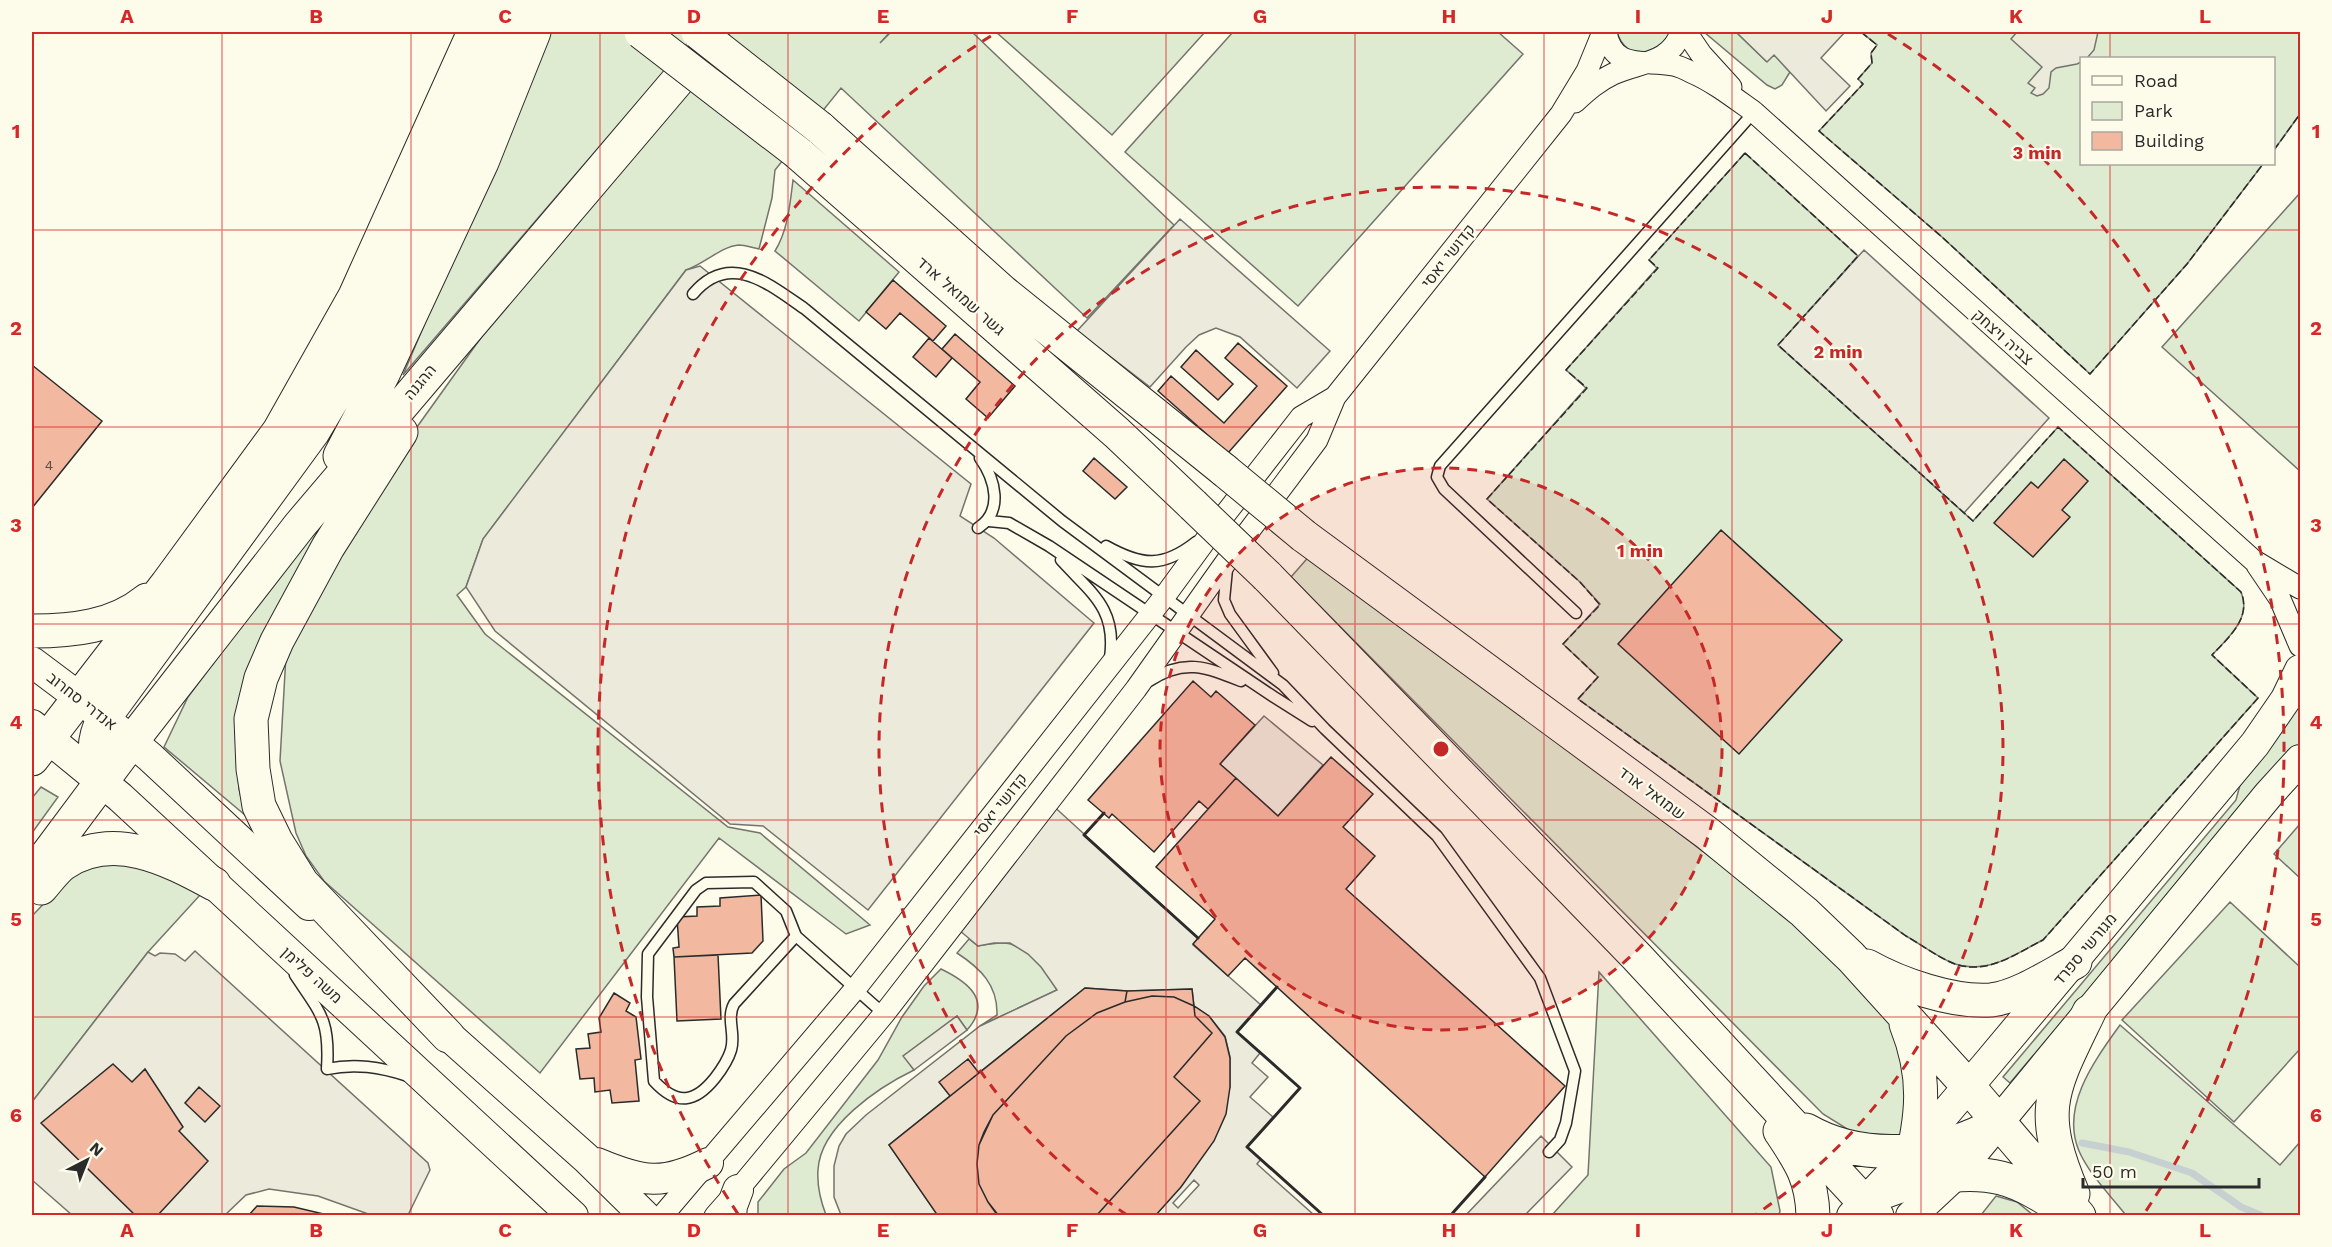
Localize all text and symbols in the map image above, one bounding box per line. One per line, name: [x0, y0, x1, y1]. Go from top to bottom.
text: A: [120, 4, 134, 28]
text: B: [309, 4, 323, 28]
text: C: [498, 4, 512, 28]
text: D: [687, 4, 701, 28]
text: E: [877, 4, 889, 28]
text: F: [1066, 4, 1078, 28]
text: G: [1253, 4, 1267, 28]
text: H: [1442, 4, 1456, 28]
text: I: [1635, 4, 1641, 28]
text: J: [1821, 4, 1833, 28]
text: K: [2009, 4, 2023, 28]
text: L: [2199, 4, 2211, 28]
legend: [2080, 57, 2275, 165]
text: Road: [2134, 70, 2178, 91]
text: Park: [2134, 100, 2173, 121]
text: 1: [12, 119, 20, 143]
text: 1: [2312, 119, 2320, 143]
text: Building: [2134, 130, 2204, 151]
text: 3 min: [2012, 142, 2062, 163]
street label: קדושי יאסי: [1417, 220, 1479, 292]
street label: גשר שמואל ארד: [913, 253, 1009, 339]
street label: צביה ויצחק: [1969, 305, 2037, 369]
text: 2: [10, 316, 22, 340]
text: 2: [2310, 316, 2322, 340]
text: 2 min: [1813, 341, 1863, 362]
street label: ההגנה: [400, 360, 440, 404]
house number: 4: [45, 457, 53, 473]
text: 3: [10, 513, 22, 537]
text: 3: [2310, 513, 2322, 537]
text: 1 min: [1617, 540, 1663, 561]
street label: אנדרי סחרוב: [43, 668, 121, 734]
text: 4: [10, 710, 23, 734]
text: 4: [2310, 710, 2323, 734]
centre of rings: [1431, 739, 1451, 759]
street label: שמואל ארד: [1615, 762, 1689, 824]
street label: קדושי יאסי: [969, 769, 1031, 841]
text: 5: [10, 907, 22, 931]
text: 5: [2310, 907, 2322, 931]
street label: מגורשי ספרד: [2049, 909, 2121, 989]
street label: משה פלימן: [278, 943, 346, 1007]
text: 6: [10, 1103, 22, 1127]
text: 6: [2310, 1103, 2322, 1127]
north arrow: [57, 1130, 117, 1190]
text: N: [86, 1138, 107, 1160]
scale bar: [2083, 1151, 2258, 1189]
text: 50 m: [2092, 1161, 2137, 1182]
text: A: [120, 1218, 134, 1242]
text: B: [309, 1218, 323, 1242]
text: C: [498, 1218, 512, 1242]
text: D: [687, 1218, 701, 1242]
text: E: [877, 1218, 889, 1242]
text: F: [1066, 1218, 1078, 1242]
text: G: [1253, 1218, 1267, 1242]
text: H: [1442, 1218, 1456, 1242]
text: I: [1635, 1218, 1641, 1242]
text: J: [1821, 1218, 1833, 1242]
text: K: [2009, 1218, 2023, 1242]
text: L: [2199, 1218, 2211, 1242]

